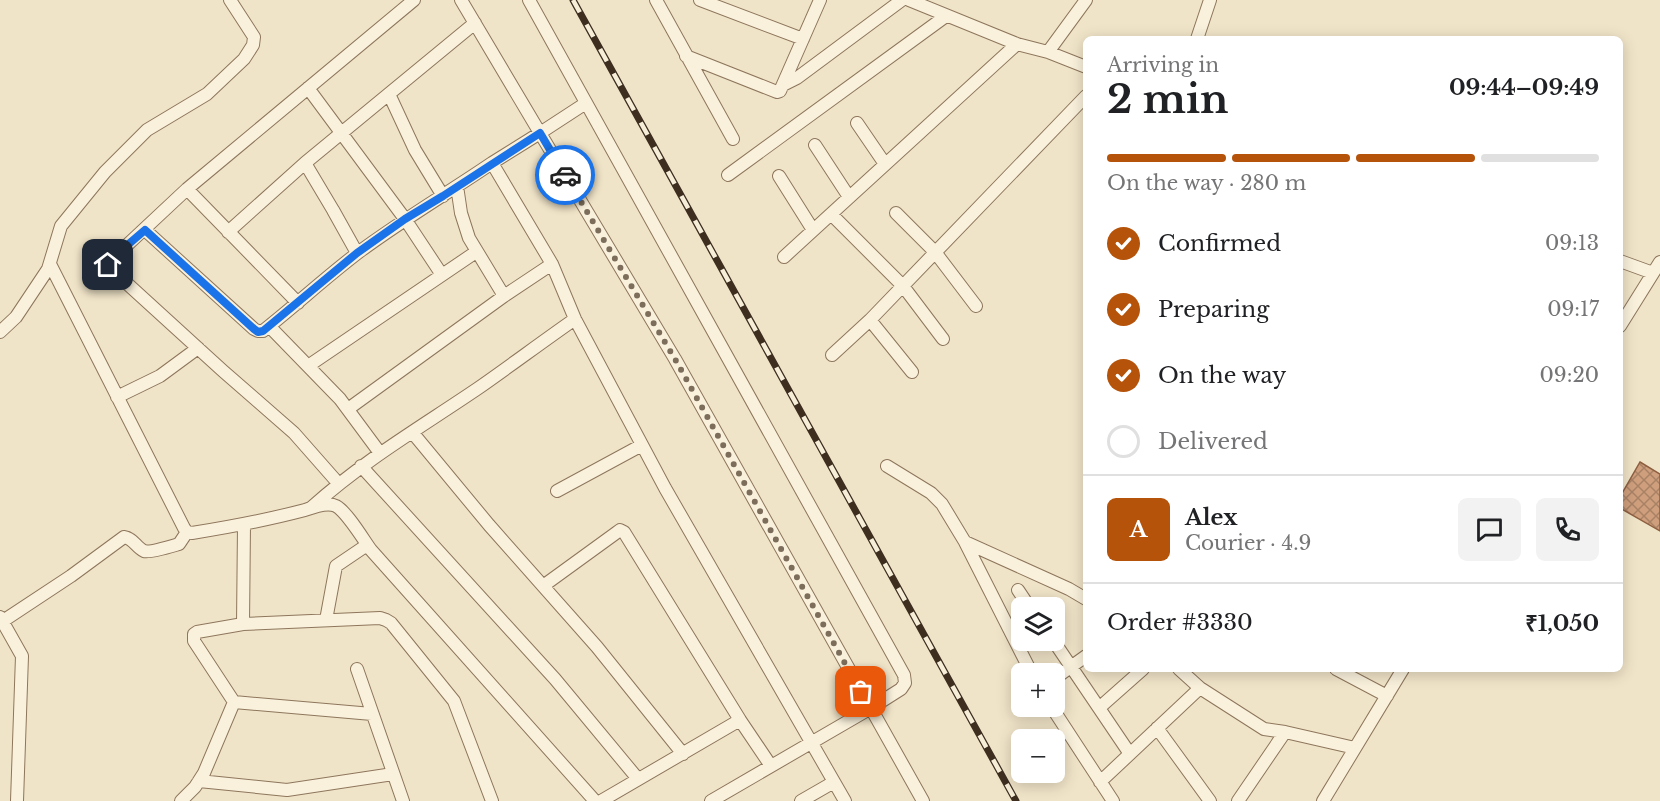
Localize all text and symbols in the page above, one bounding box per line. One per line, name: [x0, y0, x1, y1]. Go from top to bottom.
text: Arriving in: [1107, 53, 1219, 77]
text: 09:44–09:49: [1449, 74, 1599, 101]
text: 2 min: [1107, 75, 1228, 124]
courier: [535, 145, 595, 205]
icon: car: [549, 159, 582, 192]
text: On the way · 280 m: [1107, 171, 1306, 195]
icon: check: [1107, 227, 1140, 260]
text: Confirmed: [1158, 230, 1281, 257]
text: 09:13: [1545, 231, 1599, 255]
pin: [82, 239, 133, 290]
icon: home: [91, 248, 124, 281]
icon: check: [1107, 293, 1140, 326]
text: Preparing: [1158, 296, 1269, 323]
text: 09:17: [1547, 297, 1599, 321]
icon: check: [1107, 359, 1140, 392]
text: On the way: [1158, 362, 1286, 389]
text: 09:20: [1540, 363, 1599, 387]
text: Delivered: [1158, 428, 1268, 455]
button: chat: [1458, 498, 1521, 561]
button: phone: [1536, 498, 1599, 561]
text: Alex: [1185, 504, 1238, 531]
text: A: [1130, 516, 1147, 543]
text: Courier · 4.9: [1185, 531, 1311, 555]
map controls: [1011, 597, 1065, 783]
button: layers: [1011, 597, 1065, 651]
text: Order #3330: [1107, 609, 1253, 636]
text: ₹1,050: [1525, 610, 1599, 637]
button: +: [1011, 663, 1065, 717]
pin: [835, 666, 886, 717]
icon: bag: [844, 675, 877, 708]
button: −: [1011, 729, 1065, 783]

